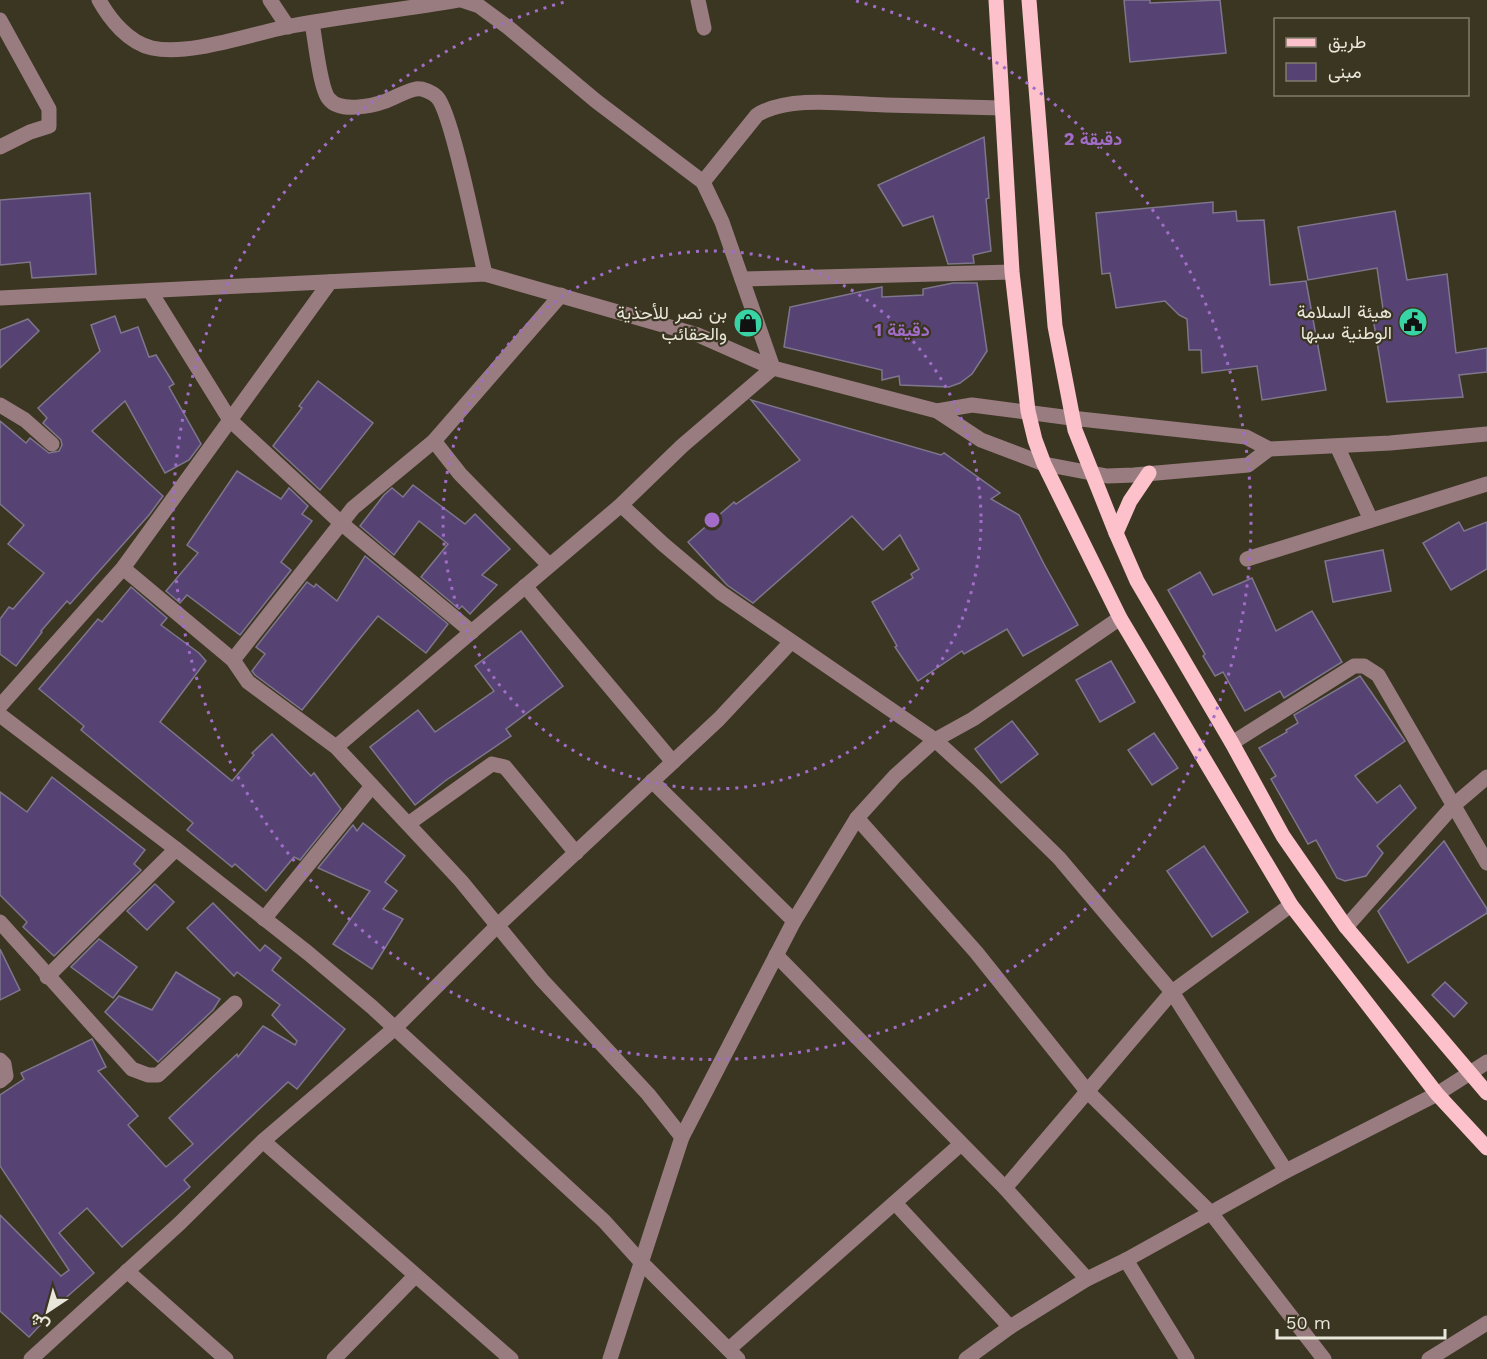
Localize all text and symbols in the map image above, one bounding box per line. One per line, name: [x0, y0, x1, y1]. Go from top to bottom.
legend: [1274, 18, 1469, 96]
text: طريق: [1328, 31, 1366, 53]
text: مبنى: [1328, 61, 1362, 83]
text: 2 دقيقة: [1064, 128, 1122, 150]
place label: هيئة السلامة الوطنية سبها: [1297, 301, 1392, 344]
place label: بن نصر للأحذية والحقائب: [616, 302, 727, 345]
public building icon: هيئة السلامة الوطنية سبها: [1397, 306, 1429, 338]
shop icon: بن نصر للأحذية والحقائب: [732, 307, 764, 339]
text: 1 دقيقة: [874, 319, 930, 341]
centre of rings: [702, 510, 722, 530]
north arrow: [18, 1281, 78, 1341]
scale bar: [1277, 1302, 1445, 1340]
text: ش: [26, 1309, 53, 1336]
text: 50 m: [1286, 1312, 1331, 1333]

